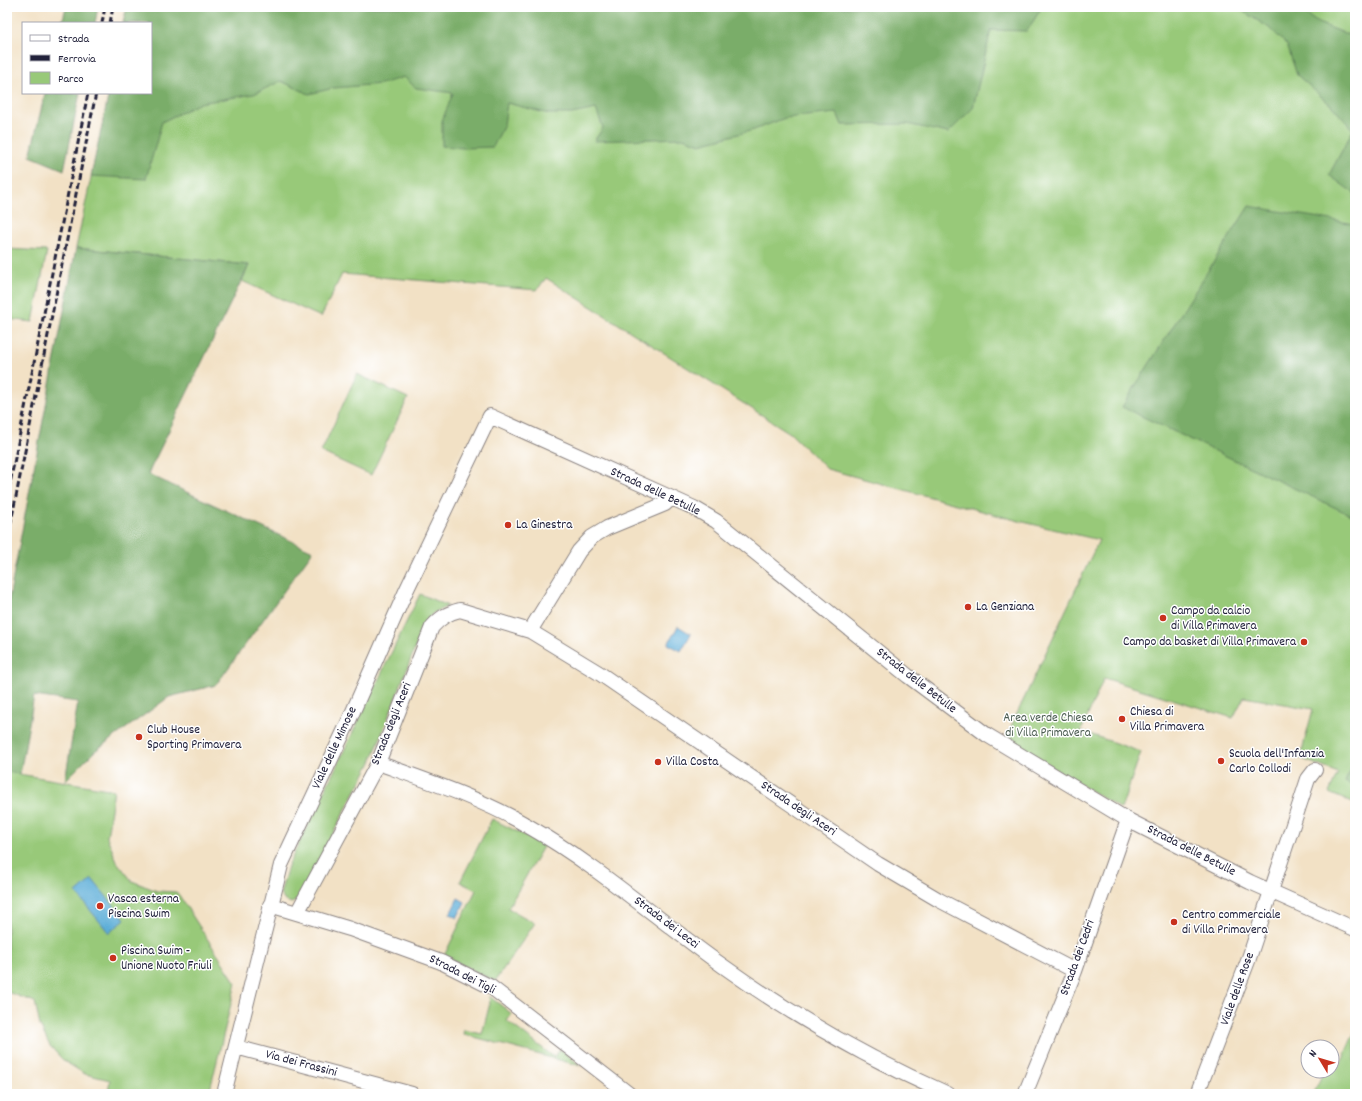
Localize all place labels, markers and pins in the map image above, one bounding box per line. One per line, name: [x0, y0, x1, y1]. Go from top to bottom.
place label: La Ginestra: [516, 516, 573, 535]
marker: La Ginestra: [503, 520, 513, 530]
place label: La Genziana: [976, 598, 1035, 617]
marker: La Genziana: [963, 602, 973, 612]
place label: Campo da calcio di Villa Primavera: [1171, 602, 1257, 636]
marker: Campo da calcio di Villa Primavera: [1158, 613, 1168, 623]
place label: Campo da basket di Villa Primavera: [1123, 633, 1297, 652]
marker: Campo da basket di Villa Primavera: [1299, 637, 1309, 647]
place label: Chiesa di Villa Primavera: [1130, 703, 1205, 737]
marker: Chiesa di Villa Primavera: [1117, 714, 1127, 724]
place label: Club House Sporting Primavera: [147, 721, 242, 755]
marker: Club House Sporting Primavera: [134, 732, 144, 742]
place label: Scuola dell'Infanzia Carlo Collodi: [1229, 745, 1325, 779]
place label: Villa Costa: [666, 753, 719, 772]
marker: Scuola dell'Infanzia Carlo Collodi: [1216, 756, 1226, 766]
marker: Villa Costa: [653, 757, 663, 767]
place label: Vasca esterna Piscina Swim: [108, 890, 180, 924]
marker: Vasca esterna Piscina Swim: [95, 901, 105, 911]
place label: Centro commerciale di Villa Primavera: [1182, 906, 1281, 940]
marker: Centro commerciale di Villa Primavera: [1169, 917, 1179, 927]
place label: Piscina Swim - Unione Nuoto Friuli: [121, 942, 212, 976]
marker: Piscina Swim - Unione Nuoto Friuli: [108, 953, 118, 963]

